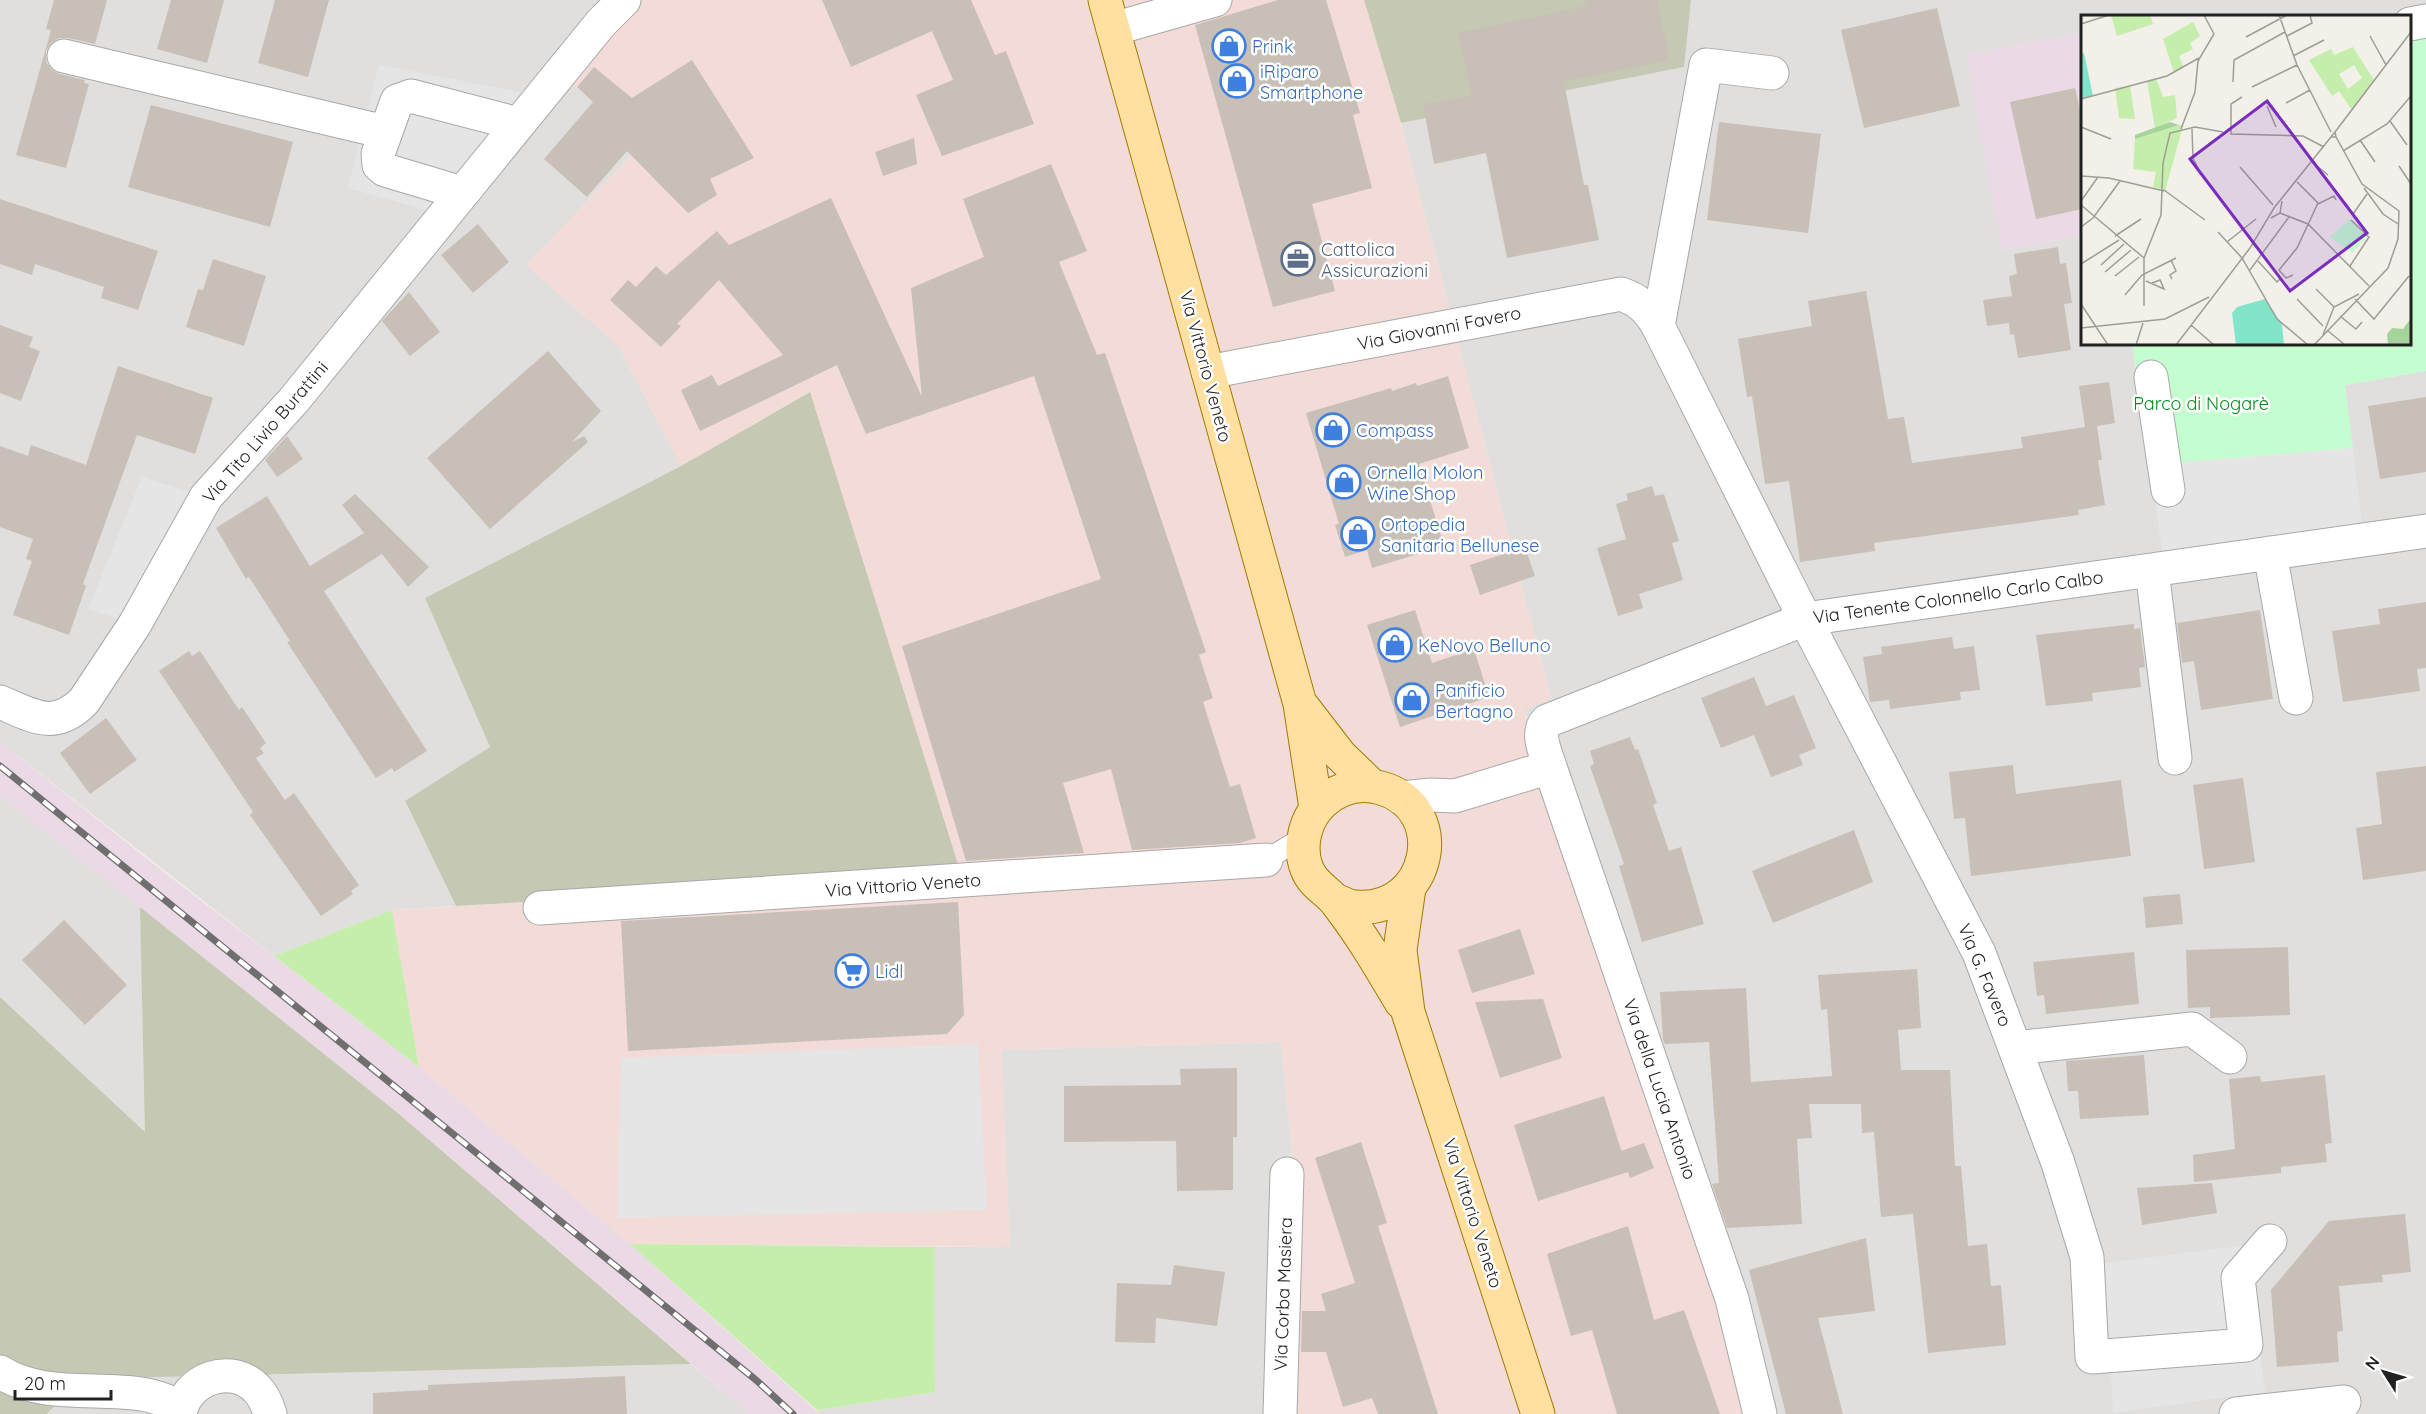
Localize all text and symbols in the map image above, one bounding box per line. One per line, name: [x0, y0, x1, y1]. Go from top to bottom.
inset map: [2081, 15, 2411, 345]
shop icon: Prink: [1211, 28, 1247, 64]
place label: Prink: [1252, 35, 1294, 58]
place label: iRiparo Smartphone: [1260, 60, 1363, 104]
shop icon: iRiparo Smartphone: [1219, 63, 1255, 99]
place label: Cattolica Assicurazioni: [1321, 238, 1428, 282]
office icon: Cattolica Assicurazioni: [1280, 241, 1316, 277]
street label: Via Vittorio Veneto: [1175, 288, 1237, 444]
street label: Via Giovanni Favero: [1355, 301, 1523, 355]
street label: Via Tito Livio Burattini: [197, 356, 333, 508]
park label: Parco di Nogarè: [2133, 392, 2269, 415]
shop icon: Compass: [1315, 412, 1351, 448]
place label: Compass: [1356, 419, 1434, 442]
place label: Ornella Molon Wine Shop: [1367, 461, 1483, 505]
shop icon: Ornella Molon Wine Shop: [1326, 464, 1362, 500]
place label: Ortopedia Sanitaria Bellunese: [1381, 513, 1539, 557]
shop icon: Ortopedia Sanitaria Bellunese: [1340, 516, 1376, 552]
street label: Via Tenente Colonnello Carlo Calbo: [1811, 565, 2105, 629]
shop icon: KeNovo Belluno: [1377, 627, 1413, 663]
place label: KeNovo Belluno: [1418, 634, 1551, 657]
place label: Panificio Bertagno: [1435, 679, 1513, 723]
shop icon: Panificio Bertagno: [1394, 682, 1430, 718]
street label: Via Vittorio Veneto: [824, 868, 982, 902]
street label: Via G. Favero: [1953, 920, 2017, 1030]
supermarket icon: Lidl: [834, 953, 870, 989]
place label: Lidl: [875, 960, 903, 983]
street label: Via della Lucia Antonio: [1618, 996, 1702, 1182]
street label: Via Vittorio Veneto: [1438, 1135, 1508, 1291]
street label: Via Corba Masiera: [1269, 1217, 1297, 1371]
north arrow: [2354, 1342, 2414, 1402]
text: N: [2360, 1352, 2384, 1374]
scale bar: [15, 1363, 111, 1401]
text: 20 m: [24, 1372, 66, 1395]

